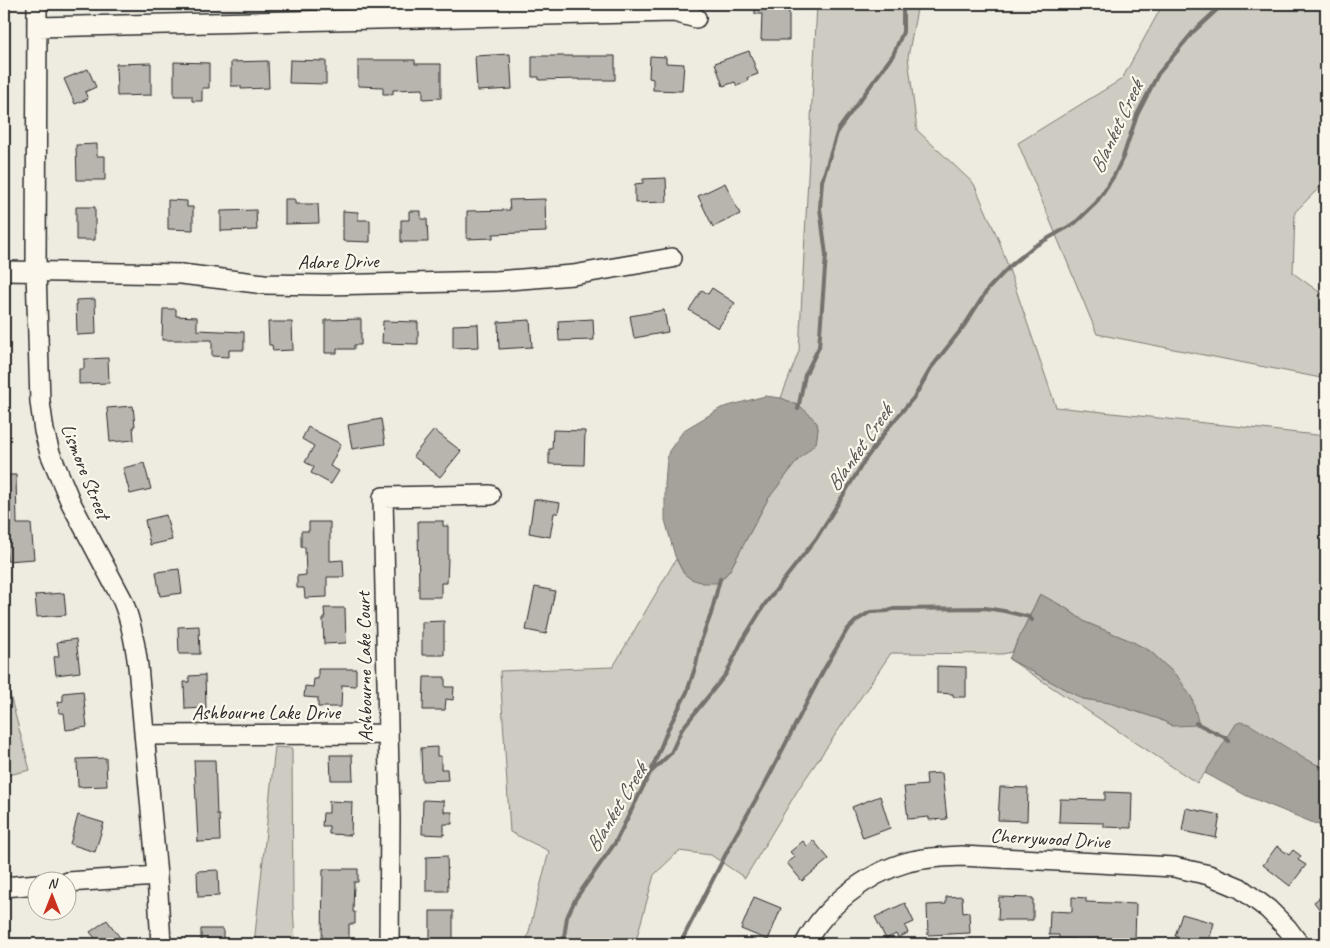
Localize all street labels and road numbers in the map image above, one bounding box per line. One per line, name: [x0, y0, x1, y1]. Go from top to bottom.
street label: Adare Drive: [297, 248, 380, 275]
street label: Lismore Street: [55, 420, 117, 526]
street label: Ashbourne Lake Court: [351, 589, 378, 742]
street label: Ashbourne Lake Drive: [192, 700, 341, 725]
street label: Cherrywood Drive: [990, 823, 1112, 854]

